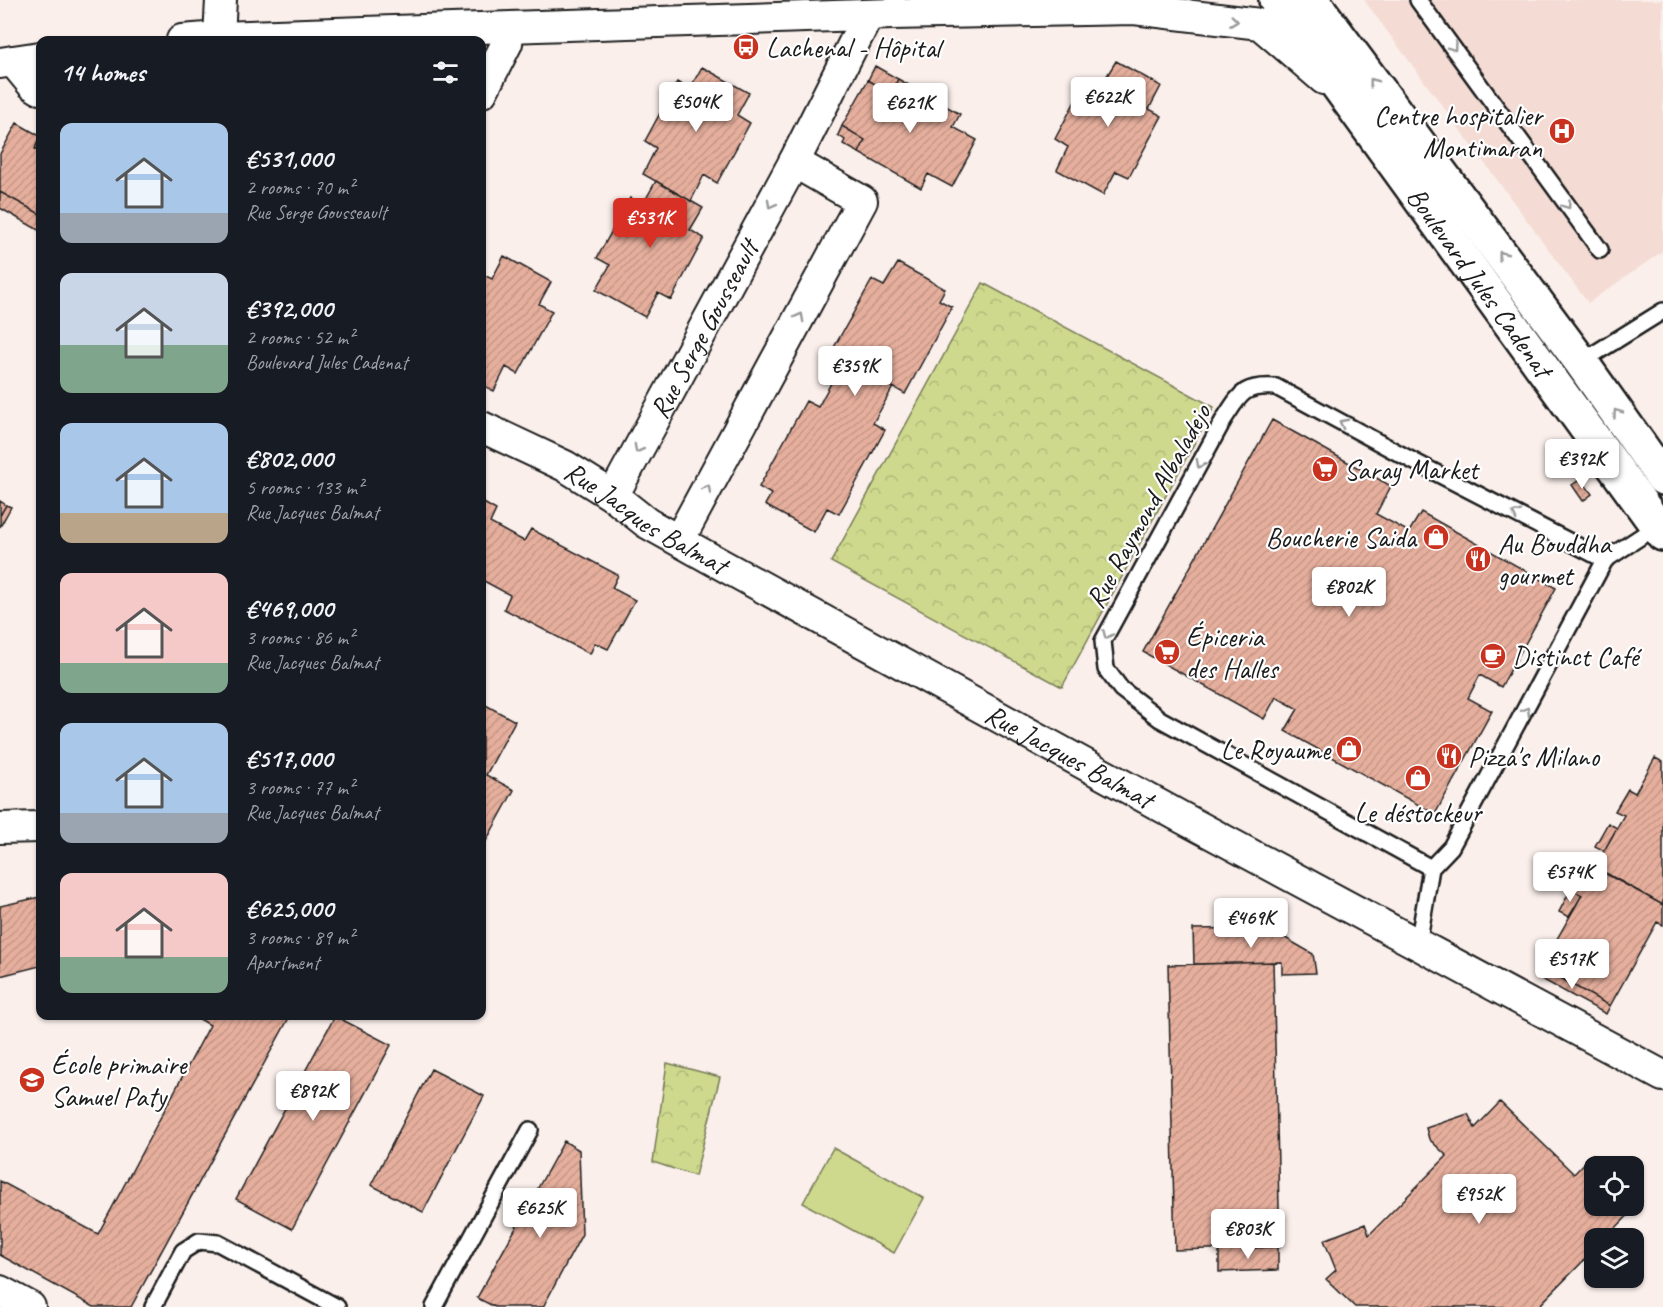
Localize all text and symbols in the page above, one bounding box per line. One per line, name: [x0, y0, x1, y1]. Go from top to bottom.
one-way arrow: [1229, 14, 1238, 27]
place label: Lachenal - Hôpital: [766, 30, 945, 65]
bus stop icon: Lachenal - Hôpital: [731, 32, 761, 62]
one-way arrow: [1445, 41, 1456, 52]
text: 14 homes: [60, 56, 145, 89]
icon: filters: [429, 56, 462, 89]
pin: €622K: [1066, 77, 1150, 128]
one-way arrow: [1370, 78, 1381, 89]
pin: €504K: [654, 82, 738, 133]
pin: €621K: [868, 83, 952, 134]
text: €622K: [1085, 84, 1131, 109]
text: €504K: [673, 89, 719, 114]
text: €621K: [887, 90, 933, 115]
place label: Centre hospitalier Montimaran: [1374, 98, 1544, 165]
hospital icon: Centre hospitalier Montimaran: [1547, 116, 1577, 146]
text: €531,000: [246, 142, 333, 175]
icon: home: [108, 147, 180, 219]
text: 2 rooms · 70 m²: [246, 175, 354, 200]
street label: Boulevard Jules Cadenat: [1400, 180, 1563, 387]
one-way arrow: [767, 197, 778, 208]
pin: €531K: [608, 198, 692, 249]
one-way arrow: [1560, 199, 1571, 210]
text: Rue Serge Gousseault: [246, 200, 387, 225]
text: €531K: [627, 205, 673, 230]
street label: Rue Serge Gousseault: [641, 231, 768, 424]
one-way arrow: [1498, 251, 1509, 262]
text: €392,000: [246, 292, 333, 325]
icon: home: [108, 297, 180, 369]
one-way arrow: [793, 313, 804, 324]
text: 2 rooms · 52 m²: [246, 325, 354, 350]
pin: €359K: [813, 346, 897, 397]
text: Boulevard Jules Cadenat: [246, 350, 408, 375]
text: €359K: [832, 353, 878, 378]
street label: Rue Raymond Albaladejo: [1078, 396, 1220, 614]
one-way arrow: [1613, 409, 1624, 420]
one-way arrow: [1339, 419, 1349, 430]
pin: €392K: [1540, 439, 1624, 490]
text: €802,000: [246, 442, 333, 475]
one-way arrow: [634, 442, 645, 453]
text: €392K: [1559, 446, 1605, 471]
icon: home: [108, 447, 180, 519]
place label: Saray Market: [1344, 452, 1481, 487]
street label: Rue Jacques Balmat: [558, 453, 737, 584]
supermarket icon: Saray Market: [1310, 454, 1340, 484]
one-way arrow: [1195, 457, 1207, 468]
text: 5 rooms · 133 m²: [246, 475, 363, 500]
one-way arrow: [700, 485, 711, 495]
text: Rue Jacques Balmat: [246, 500, 379, 525]
one-way arrow: [1511, 510, 1522, 521]
place label: Boucherie Saida: [1266, 520, 1418, 555]
shop icon: Boucherie Saida: [1421, 522, 1451, 552]
place label: Au Bouddha gourmet: [1498, 526, 1612, 593]
restaurant icon: Au Bouddha gourmet: [1463, 544, 1493, 574]
pin: €802K: [1307, 567, 1391, 618]
text: €802K: [1326, 574, 1372, 599]
text: €469,000: [246, 592, 333, 625]
icon: home: [108, 597, 180, 669]
place label: Épiceria des Halles: [1186, 619, 1280, 686]
text: 3 rooms · 86 m²: [246, 625, 354, 650]
one-way arrow: [1102, 629, 1114, 640]
supermarket icon: Épiceria des Halles: [1152, 637, 1182, 667]
place label: Distinct Café: [1512, 639, 1642, 674]
cafe icon: Distinct Café: [1478, 641, 1508, 671]
text: Rue Jacques Balmat: [246, 650, 379, 675]
street label: Rue Jacques Balmat: [979, 696, 1163, 818]
one-way arrow: [1519, 707, 1530, 717]
place label: Le Royaume: [1221, 732, 1332, 767]
shop icon: Le Royaume: [1334, 734, 1364, 764]
place label: Pizza's Milano: [1468, 739, 1601, 774]
restaurant icon: Pizza's Milano: [1434, 741, 1464, 771]
text: €517,000: [246, 742, 333, 775]
icon: home: [108, 747, 180, 819]
shop icon: Le déstockeur: [1403, 763, 1433, 793]
text: 3 rooms · 77 m²: [246, 775, 354, 800]
place label: Le déstockeur: [1355, 795, 1483, 830]
text: Rue Jacques Balmat: [246, 800, 379, 825]
pin: €574K: [1528, 852, 1612, 903]
text: €574K: [1547, 859, 1593, 884]
text: €625,000: [246, 892, 333, 925]
icon: home: [108, 897, 180, 969]
pin: €469K: [1209, 898, 1293, 949]
text: €469K: [1228, 905, 1274, 930]
text: 3 rooms · 89 m²: [246, 925, 354, 950]
pin: €517K: [1530, 939, 1614, 990]
text: €517K: [1549, 946, 1595, 971]
text: Apartment: [246, 950, 319, 975]
place label: École primaire Samuel Paty: [51, 1047, 188, 1114]
school or university icon: École primaire Samuel Paty: [17, 1065, 47, 1095]
pin: €892K: [271, 1071, 355, 1122]
text: €892K: [290, 1078, 336, 1103]
map controls: [1584, 1156, 1644, 1288]
button: locate: [1584, 1156, 1644, 1216]
pin: €952K: [1437, 1174, 1521, 1225]
text: €952K: [1456, 1181, 1502, 1206]
pin: €625K: [498, 1188, 582, 1239]
text: €625K: [517, 1195, 563, 1220]
pin: €803K: [1206, 1209, 1290, 1260]
text: €803K: [1225, 1216, 1271, 1241]
button: layers: [1584, 1228, 1644, 1288]

